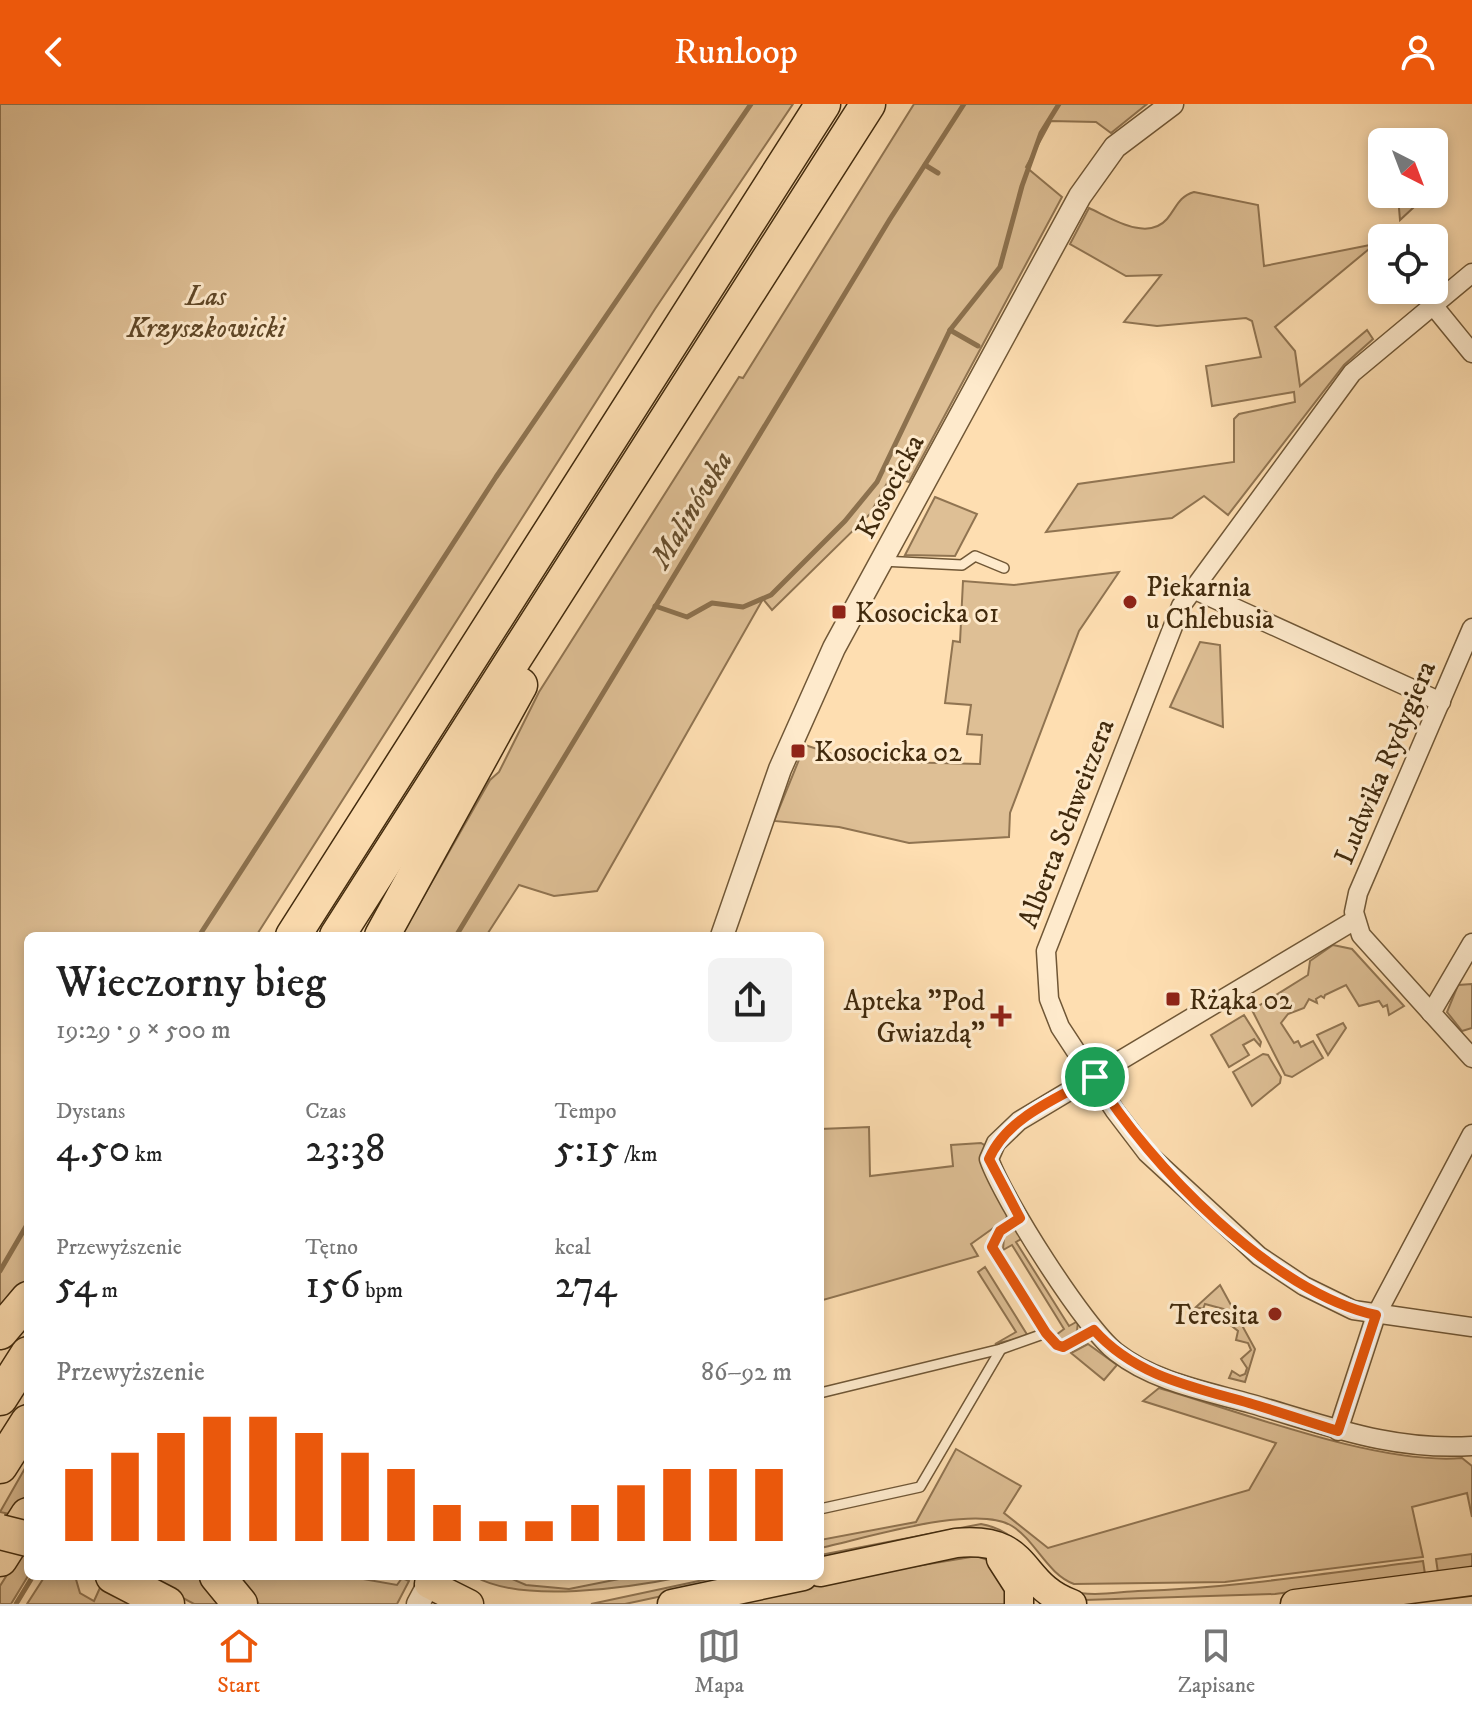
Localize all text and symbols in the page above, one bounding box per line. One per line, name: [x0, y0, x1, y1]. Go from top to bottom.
icon: back: [32, 30, 76, 74]
text: Runloop: [674, 30, 798, 75]
icon: person: [1396, 30, 1440, 74]
north arrow: [1368, 128, 1448, 208]
map controls: [1368, 128, 1448, 304]
button: locate: [1368, 224, 1448, 304]
park label: Las Krzyszkowicki: [126, 279, 287, 346]
street label: Kosocicka: [848, 428, 932, 545]
water label: Malinówka: [642, 444, 742, 577]
place label: Piekarnia u Chlebusia: [1146, 570, 1274, 637]
marker: Piekarnia u Chlebusia: [1121, 593, 1139, 611]
place label: Kosocicka 01: [855, 596, 999, 631]
marker: Kosocicka 01: [830, 603, 848, 621]
street label: Ludwika Rydygiera: [1327, 655, 1444, 870]
street label: Alberta Schweitzera: [1010, 714, 1122, 933]
place label: Kosocicka 02: [814, 735, 962, 770]
marker: Kosocicka 02: [789, 742, 807, 760]
text: Wieczorny bieg: [56, 956, 326, 1011]
button: share: [708, 958, 792, 1042]
place label: Rżąka 02: [1189, 983, 1292, 1018]
place label: Apteka "Pod Gwiazdą": [844, 984, 985, 1051]
marker: Rżąka 02: [1164, 990, 1182, 1008]
marker: Apteka "Pod Gwiazdą": [992, 1007, 1010, 1025]
text: 19:29 · 9 × 500 m: [56, 1014, 231, 1047]
pin: [1061, 1043, 1129, 1111]
icon: arrive: [1073, 1055, 1117, 1099]
text: Dystans: [56, 1098, 125, 1125]
text: Czas: [305, 1098, 346, 1125]
text: Tempo: [555, 1098, 616, 1125]
text: 4.50: [56, 1125, 130, 1175]
text: 23:38: [305, 1125, 385, 1175]
text: 5:15: [555, 1125, 619, 1175]
text: km: [130, 1141, 163, 1168]
text: /km: [619, 1141, 657, 1168]
text: Przewyższenie: [56, 1234, 182, 1261]
text: Tętno: [305, 1234, 358, 1261]
text: kcal: [555, 1234, 591, 1261]
text: 54: [56, 1261, 97, 1311]
text: 156: [305, 1261, 360, 1311]
text: 274: [555, 1261, 617, 1311]
text: m: [97, 1277, 118, 1304]
text: bpm: [360, 1277, 403, 1304]
place label: Teresita: [1170, 1298, 1259, 1333]
marker: Teresita: [1266, 1305, 1284, 1323]
text: Przewyższenie: [56, 1356, 205, 1389]
text: 86–92 m: [701, 1356, 792, 1389]
tab: Start: [217, 1624, 261, 1699]
tab: Mapa: [694, 1624, 744, 1699]
tab: Zapisane: [1178, 1624, 1255, 1699]

